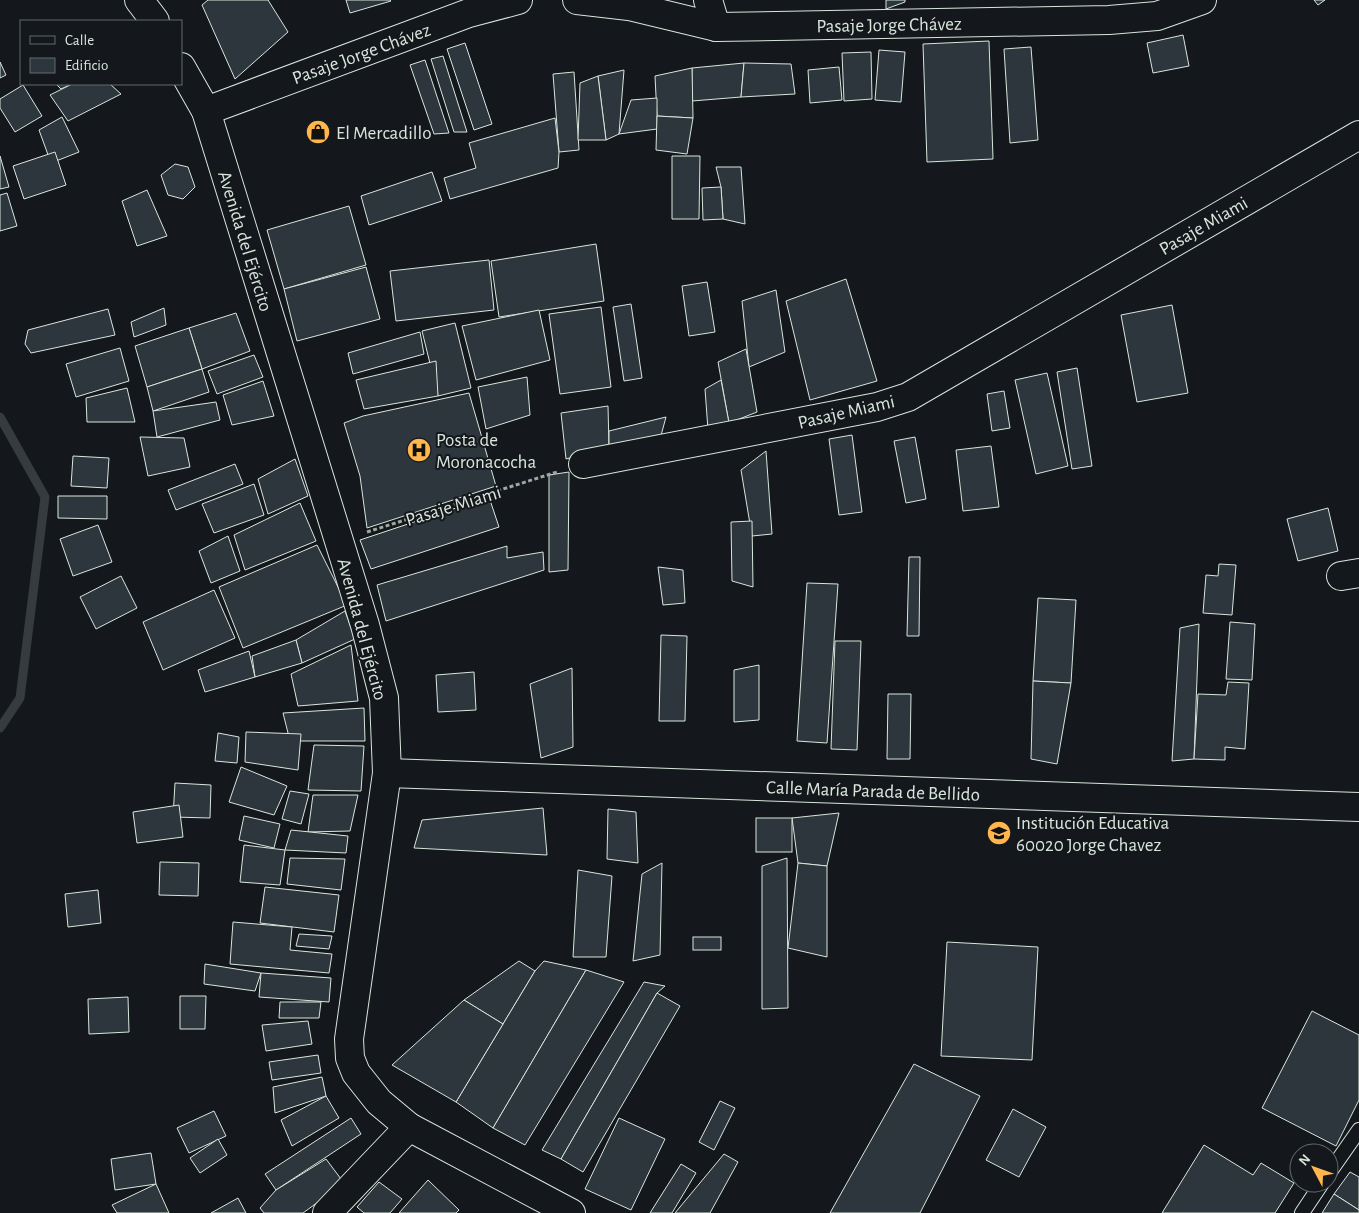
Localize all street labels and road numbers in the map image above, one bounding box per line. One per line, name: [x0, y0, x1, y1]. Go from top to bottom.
street label: Pasaje Jorge Chávez: [816, 15, 962, 36]
street label: Pasaje Jorge Chávez: [290, 21, 433, 88]
street label: Avenida del Ejército: [214, 169, 275, 314]
street label: Pasaje Miami: [1156, 193, 1251, 259]
street label: Pasaje Miami: [796, 392, 897, 433]
street label: Pasaje Miami: [403, 483, 504, 530]
street label: Avenida del Ejército: [333, 556, 390, 702]
street label: Calle María Parada de Bellido: [766, 778, 980, 805]

